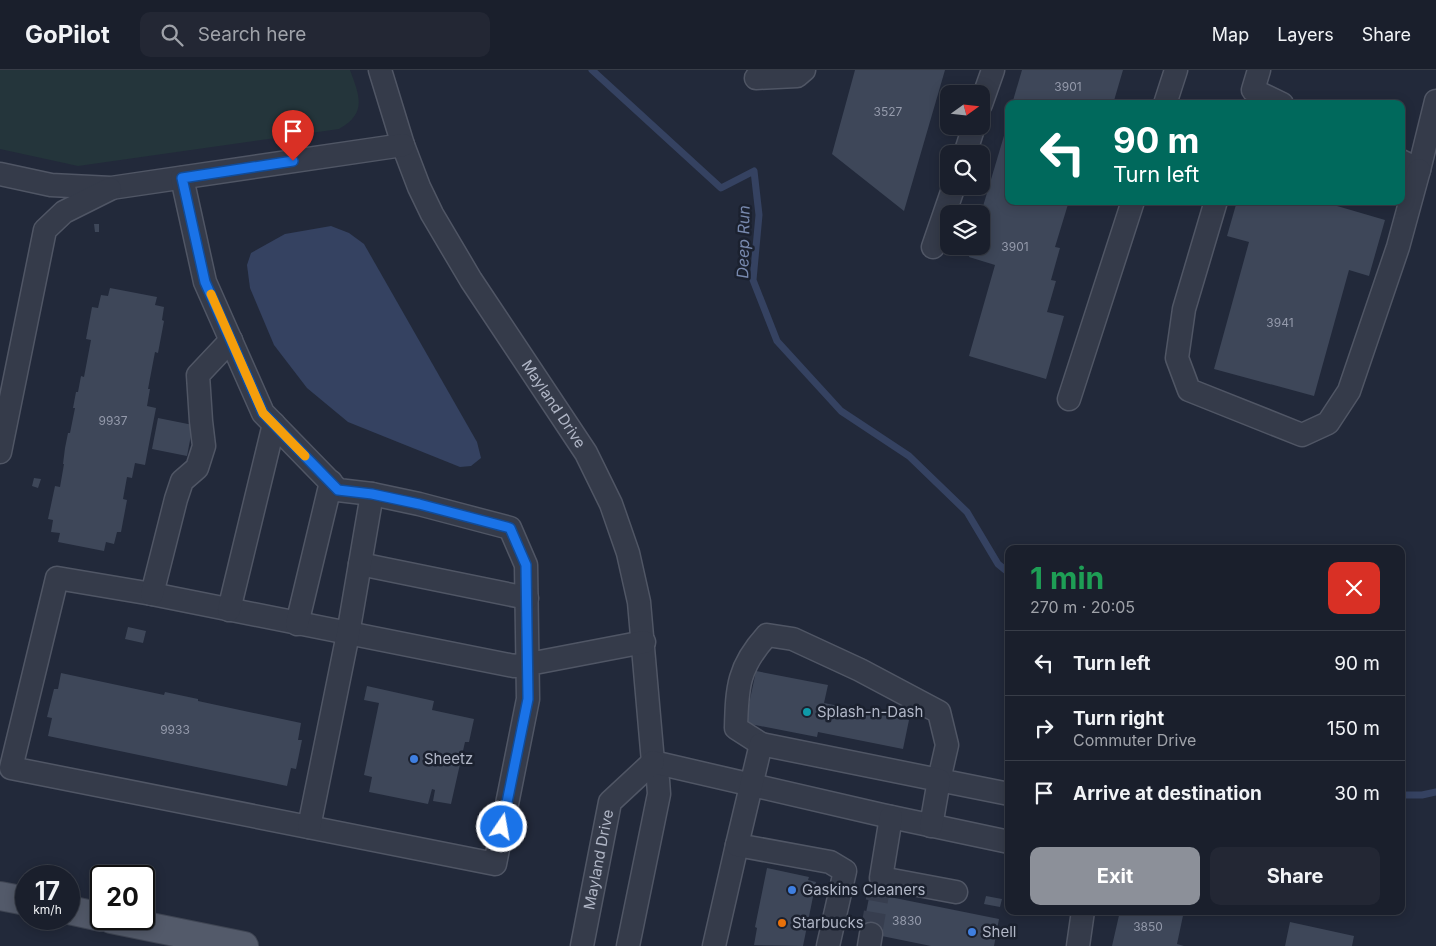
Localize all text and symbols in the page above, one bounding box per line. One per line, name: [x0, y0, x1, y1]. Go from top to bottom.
search box: [140, 12, 490, 57]
text: GoPilot: [25, 20, 110, 49]
icon: search: [158, 21, 186, 49]
text: Search here: [198, 23, 306, 46]
text: Map: [1212, 24, 1249, 45]
text: Layers: [1277, 24, 1334, 45]
text: Share: [1362, 24, 1411, 45]
house number: 3901: [1054, 79, 1082, 94]
north arrow: [940, 85, 990, 135]
map controls: [940, 85, 990, 255]
house number: 3527: [874, 104, 903, 119]
pin: [272, 110, 314, 161]
icon: arrive: [279, 117, 307, 145]
text: 90 m: [1113, 119, 1200, 161]
icon: left: [1030, 120, 1095, 185]
button: search: [940, 145, 990, 195]
text: Turn left: [1113, 161, 1199, 187]
water label: Deep Run: [732, 205, 754, 279]
button: layers: [940, 205, 990, 255]
house number: 3901: [1001, 239, 1029, 254]
house number: 3941: [1266, 315, 1294, 330]
street label: Mayland Drive: [518, 356, 590, 451]
house number: 9937: [98, 413, 128, 428]
text: 1 min: [1030, 560, 1104, 596]
button: close: [1328, 562, 1380, 614]
text: 270 m · 20:05: [1030, 597, 1135, 617]
icon: left: [1030, 649, 1058, 677]
text: Turn left: [1073, 652, 1151, 675]
text: 90 m: [1334, 652, 1380, 675]
place label: Splash-n-Dash: [817, 702, 923, 721]
marker: Splash-n-Dash: [801, 706, 813, 718]
text: Turn right: [1073, 707, 1164, 730]
icon: right: [1030, 714, 1058, 742]
text: 150 m: [1327, 717, 1380, 740]
house number: 9933: [160, 722, 190, 737]
text: Commuter Drive: [1073, 730, 1196, 750]
place label: Sheetz: [424, 749, 473, 768]
marker: Sheetz: [408, 753, 420, 765]
icon: arrive: [1030, 779, 1058, 807]
text: Arrive at destination: [1073, 782, 1262, 805]
text: 30 m: [1334, 782, 1380, 805]
position arrow: [475, 800, 527, 852]
street label: Mayland Drive: [579, 808, 617, 911]
button: Exit: [1030, 847, 1200, 905]
button: Share: [1210, 847, 1380, 905]
speed limit sign: 20: [90, 865, 155, 930]
text: 17: [35, 876, 60, 906]
place label: Gaskins Cleaners: [802, 880, 926, 899]
marker: Gaskins Cleaners: [786, 884, 798, 896]
text: km/h: [33, 902, 62, 917]
place label: Starbucks: [792, 913, 864, 932]
house number: 3830: [892, 913, 922, 928]
marker: Starbucks: [776, 917, 788, 929]
house number: 3850: [1133, 919, 1163, 934]
place label: Shell: [982, 922, 1017, 941]
marker: Shell: [966, 926, 978, 938]

